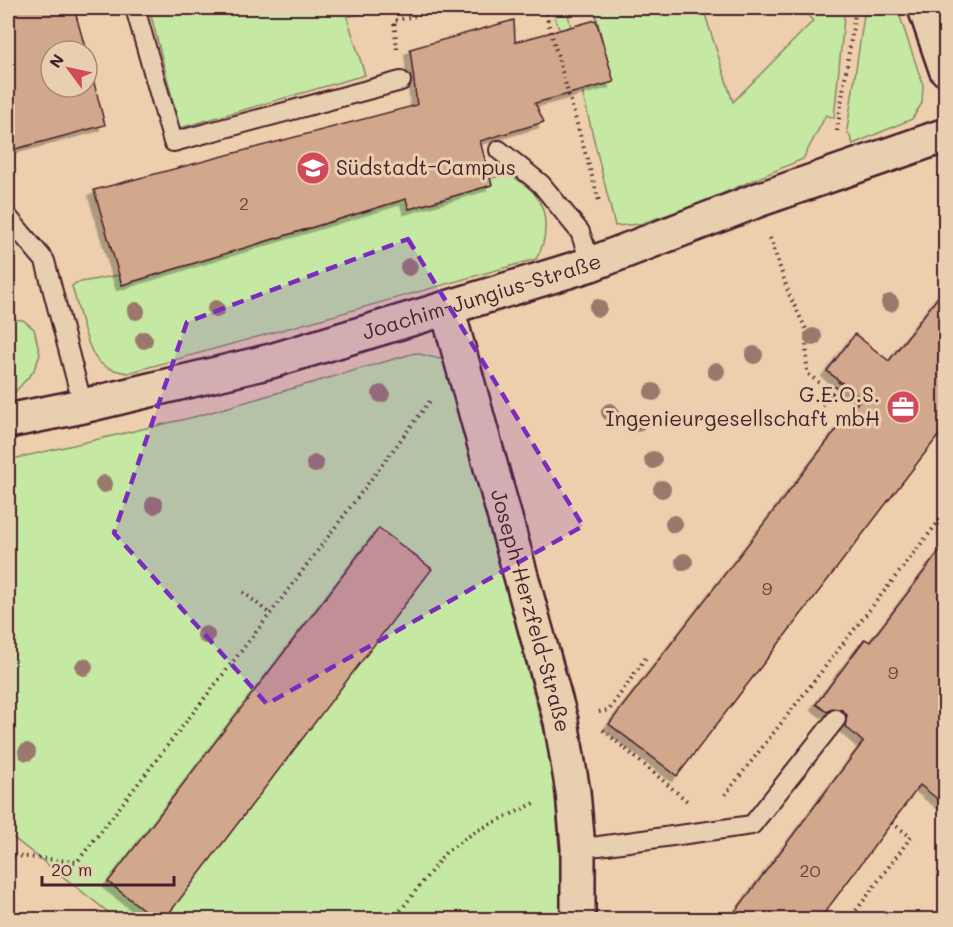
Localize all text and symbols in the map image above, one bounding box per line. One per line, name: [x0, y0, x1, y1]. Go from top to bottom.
north arrow: [39, 39, 99, 99]
text: N: [44, 50, 68, 71]
school or university icon: Südstadt-Campus: [295, 150, 331, 186]
place label: Südstadt-Campus: [336, 153, 516, 180]
house number: 2: [239, 191, 249, 215]
street label: Joachim-Jungius-Straße: [359, 246, 605, 345]
place label: G.E.O.S. Ingenieurgesellschaft mbH: [605, 380, 880, 431]
office icon: G.E.O.S. Ingenieurgesellschaft mbH: [885, 389, 921, 425]
street label: Joseph-Herzfeld-Straße: [486, 486, 578, 734]
house number: 9: [762, 576, 773, 600]
house number: 9: [888, 660, 899, 684]
scale bar: [42, 849, 174, 887]
text: 20 m: [51, 857, 92, 881]
house number: 20: [799, 858, 821, 882]

